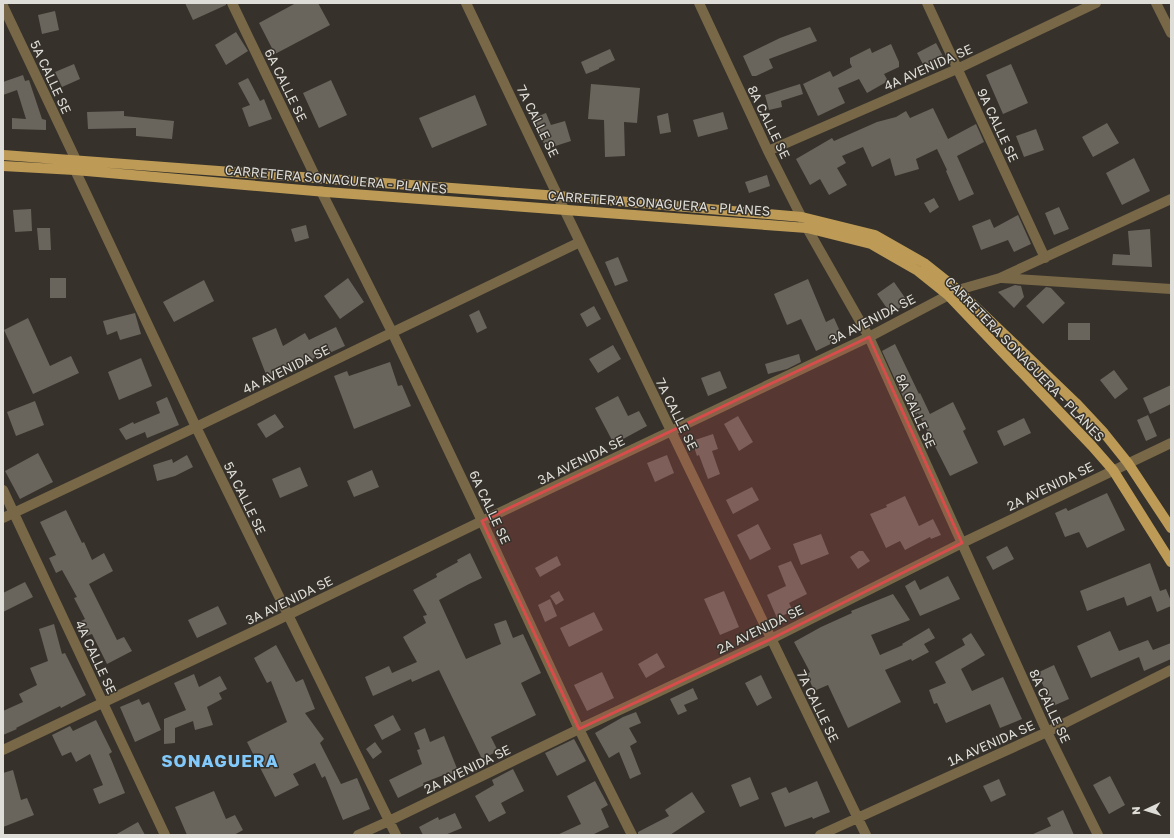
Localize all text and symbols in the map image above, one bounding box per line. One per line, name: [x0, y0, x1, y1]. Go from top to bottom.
street label: 5A CALLE SE: [27, 38, 75, 116]
street label: 4A AVENIDA SE: [881, 40, 975, 94]
street label: 6A CALLE SE: [261, 46, 311, 124]
street label: 7A CALLE SE: [514, 82, 562, 160]
street label: 8A CALLE SE: [744, 83, 794, 161]
street label: 9A CALLE SE: [974, 86, 1022, 164]
street label: CARRETERA SONAGUERA - PLANES: [224, 161, 448, 197]
street label: CARRETERA SONAGUERA - PLANES: [547, 187, 771, 219]
street label: CARRETERA SONAGUERA - PLANES: [942, 273, 1108, 445]
street label: 3A AVENIDA SE: [826, 290, 918, 348]
street label: 4A AVENIDA SE: [240, 341, 332, 397]
street label: 8A CALLE SE: [893, 371, 939, 451]
street label: 7A CALLE SE: [653, 375, 701, 453]
street label: 3A AVENIDA SE: [535, 432, 627, 488]
street label: 2A AVENIDA SE: [1004, 458, 1096, 514]
street label: 5A CALLE SE: [220, 459, 270, 537]
street label: 6A CALLE SE: [466, 468, 514, 546]
street label: 3A AVENIDA SE: [243, 572, 335, 628]
street label: 2A AVENIDA SE: [714, 601, 806, 657]
street label: 4A CALLE SE: [72, 618, 120, 696]
street label: 7A CALLE SE: [794, 667, 842, 745]
street label: 8A CALLE SE: [1026, 667, 1074, 745]
street label: 1A AVENIDA SE: [945, 717, 1037, 769]
street label: 2A AVENIDA SE: [421, 741, 513, 797]
district label: SONAGUERA: [161, 750, 279, 771]
north arrow: [1126, 790, 1166, 830]
text: N: [1129, 806, 1142, 815]

